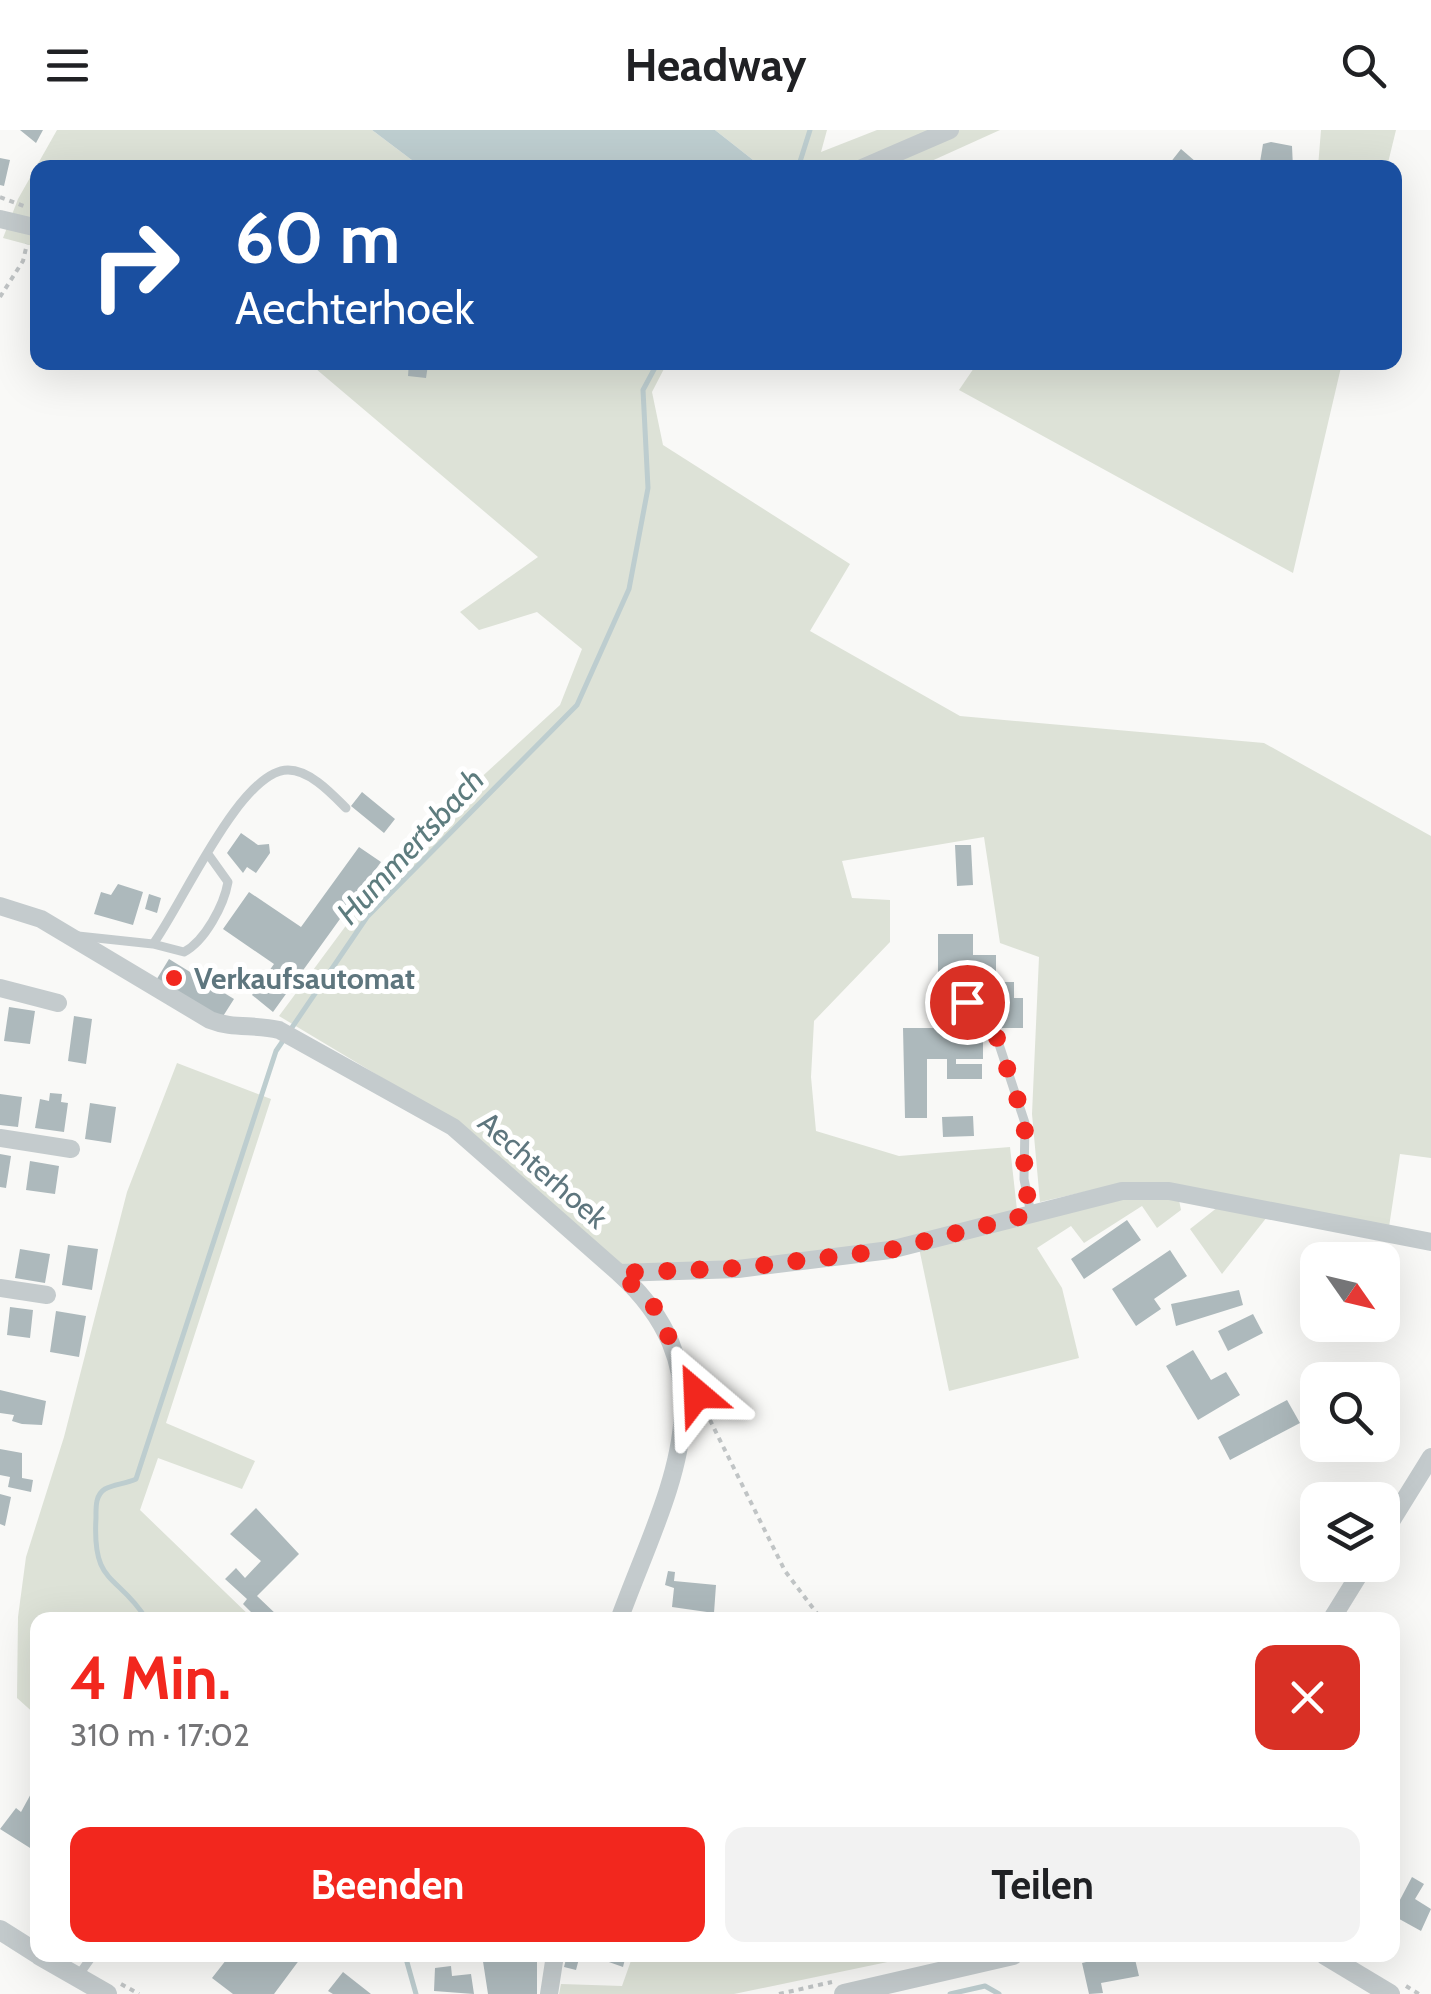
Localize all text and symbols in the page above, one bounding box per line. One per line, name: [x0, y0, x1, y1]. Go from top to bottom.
icon: menu: [40, 38, 95, 93]
text: Headway: [625, 38, 806, 92]
icon: search: [1336, 38, 1391, 93]
text: 60 m: [235, 195, 400, 281]
icon: right: [70, 200, 200, 330]
text: Aechterhoek: [235, 281, 474, 335]
water label: Hummertsbach: [328, 760, 492, 932]
place label: Verkaufsautomat: [194, 960, 415, 997]
pin: [925, 960, 1010, 1045]
marker: Verkaufsautomat: [163, 967, 185, 989]
icon: arrive: [940, 975, 995, 1030]
street label: Aechterhoek: [471, 1104, 616, 1237]
north arrow: [1300, 1242, 1400, 1342]
map controls: [1300, 1242, 1400, 1582]
position arrow: [645, 1342, 749, 1446]
button: search: [1300, 1362, 1400, 1462]
button: layers: [1300, 1482, 1400, 1582]
text: 4 Min.: [70, 1641, 231, 1714]
button: close: [1255, 1645, 1360, 1750]
text: 310 m · 17:02: [70, 1715, 250, 1754]
button: Beenden: [70, 1827, 705, 1942]
button: Teilen: [725, 1827, 1360, 1942]

